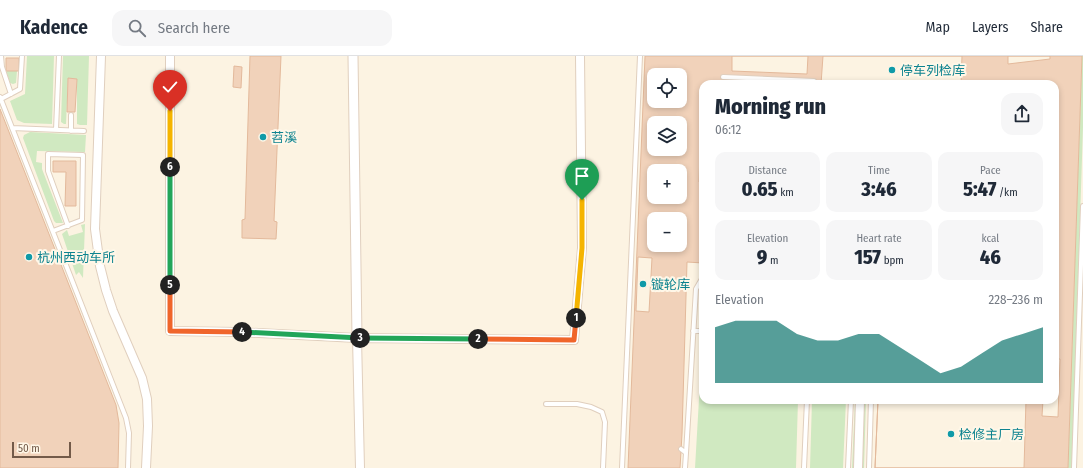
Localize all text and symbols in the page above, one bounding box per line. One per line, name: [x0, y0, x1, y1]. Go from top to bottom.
search box: [112, 10, 392, 46]
text: Kadence: [20, 16, 88, 39]
icon: search: [126, 17, 148, 39]
text: Search here: [158, 19, 230, 37]
text: Map: [926, 19, 950, 36]
text: Layers: [972, 19, 1008, 36]
text: Share: [1030, 19, 1063, 36]
place label: 停车列检库: [900, 63, 965, 78]
marker: 停车列检库: [887, 65, 897, 75]
map controls: [647, 68, 687, 252]
button: locate: [647, 68, 687, 108]
pin: [153, 70, 187, 111]
icon: check: [159, 76, 181, 98]
text: Morning run: [715, 93, 826, 120]
button: share: [1001, 93, 1043, 135]
button: layers: [647, 116, 687, 156]
text: 06:12: [715, 122, 741, 137]
place label: 苕溪: [271, 130, 297, 145]
marker: 苕溪: [258, 132, 268, 142]
pin: 6: [160, 157, 180, 177]
pin: [565, 159, 599, 200]
text: 6: [167, 160, 173, 173]
button: +: [647, 164, 687, 204]
text: Distance: [748, 164, 787, 177]
text: Time: [868, 164, 890, 177]
text: Pace: [980, 164, 1001, 177]
icon: arrive: [571, 165, 593, 187]
text: 0.65: [742, 177, 778, 201]
text: 3:46: [861, 177, 897, 201]
text: 5:47: [963, 177, 996, 201]
text: km: [778, 186, 794, 199]
text: /km: [996, 186, 1018, 199]
button: −: [647, 212, 687, 252]
text: Elevation: [747, 232, 788, 245]
text: Heart rate: [856, 232, 902, 245]
text: kcal: [981, 232, 999, 245]
text: 9: [757, 245, 767, 269]
text: 157: [854, 245, 881, 269]
text: 46: [980, 245, 1001, 269]
place label: 杭州西动车所: [37, 250, 115, 265]
marker: 杭州西动车所: [24, 252, 34, 262]
text: m: [767, 254, 778, 267]
text: bpm: [881, 254, 904, 267]
pin: 5: [160, 275, 180, 295]
place label: 镟轮库: [651, 277, 690, 292]
text: 5: [167, 278, 173, 291]
marker: 镟轮库: [638, 279, 648, 289]
text: Elevation: [715, 292, 764, 307]
text: 228–236 m: [989, 292, 1043, 307]
pin: 1: [566, 308, 586, 328]
text: 1: [574, 311, 578, 324]
pin: 4: [232, 322, 252, 342]
text: 4: [239, 325, 245, 338]
pin: 3: [350, 328, 370, 348]
pin: 2: [468, 329, 488, 349]
text: 3: [357, 331, 363, 344]
text: 2: [475, 332, 481, 345]
place label: 检修主厂房: [959, 427, 1024, 442]
marker: 检修主厂房: [946, 429, 956, 439]
scale bar: [12, 440, 71, 459]
text: 50 m: [18, 442, 40, 455]

